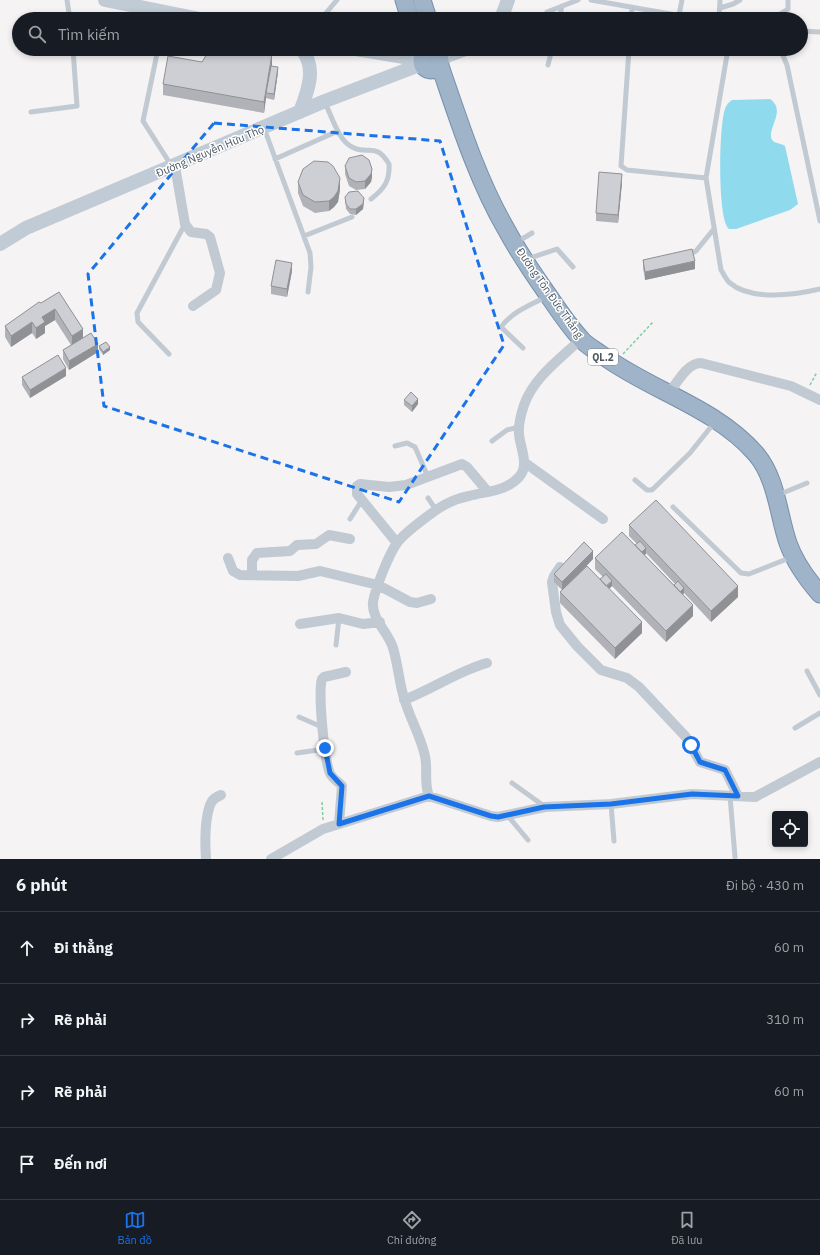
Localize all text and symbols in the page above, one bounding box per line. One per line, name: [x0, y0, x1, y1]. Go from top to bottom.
search box: [12, 12, 808, 56]
icon: search: [26, 23, 48, 45]
text: Tìm kiếm: [58, 25, 120, 44]
street label: Đường Nguyễn Hữu Thọ: [154, 122, 266, 180]
street label: Đường Tôn Đức Thắng: [513, 245, 587, 341]
road number: QL.2: [588, 349, 618, 365]
route start: [682, 736, 700, 754]
route end: [316, 739, 334, 757]
map controls: [772, 811, 808, 847]
button: locate: [772, 811, 808, 847]
text: 6 phút: [16, 874, 67, 896]
text: Đi bộ · 430 m: [726, 877, 804, 894]
icon: ahead: [16, 937, 38, 959]
text: Đi thẳng: [54, 938, 113, 957]
text: 60 m: [774, 939, 804, 956]
icon: right: [16, 1009, 38, 1031]
text: Rẽ phải: [54, 1010, 107, 1029]
text: 310 m: [766, 1011, 804, 1028]
icon: right: [16, 1081, 38, 1103]
text: Rẽ phải: [54, 1082, 107, 1101]
text: 60 m: [774, 1083, 804, 1100]
icon: arrive: [16, 1153, 38, 1175]
text: Đến nơi: [54, 1154, 107, 1173]
tab: Bản đồ: [117, 1209, 152, 1247]
tab: Chỉ đường: [387, 1209, 436, 1247]
tab: Đã lưu: [671, 1209, 703, 1247]

